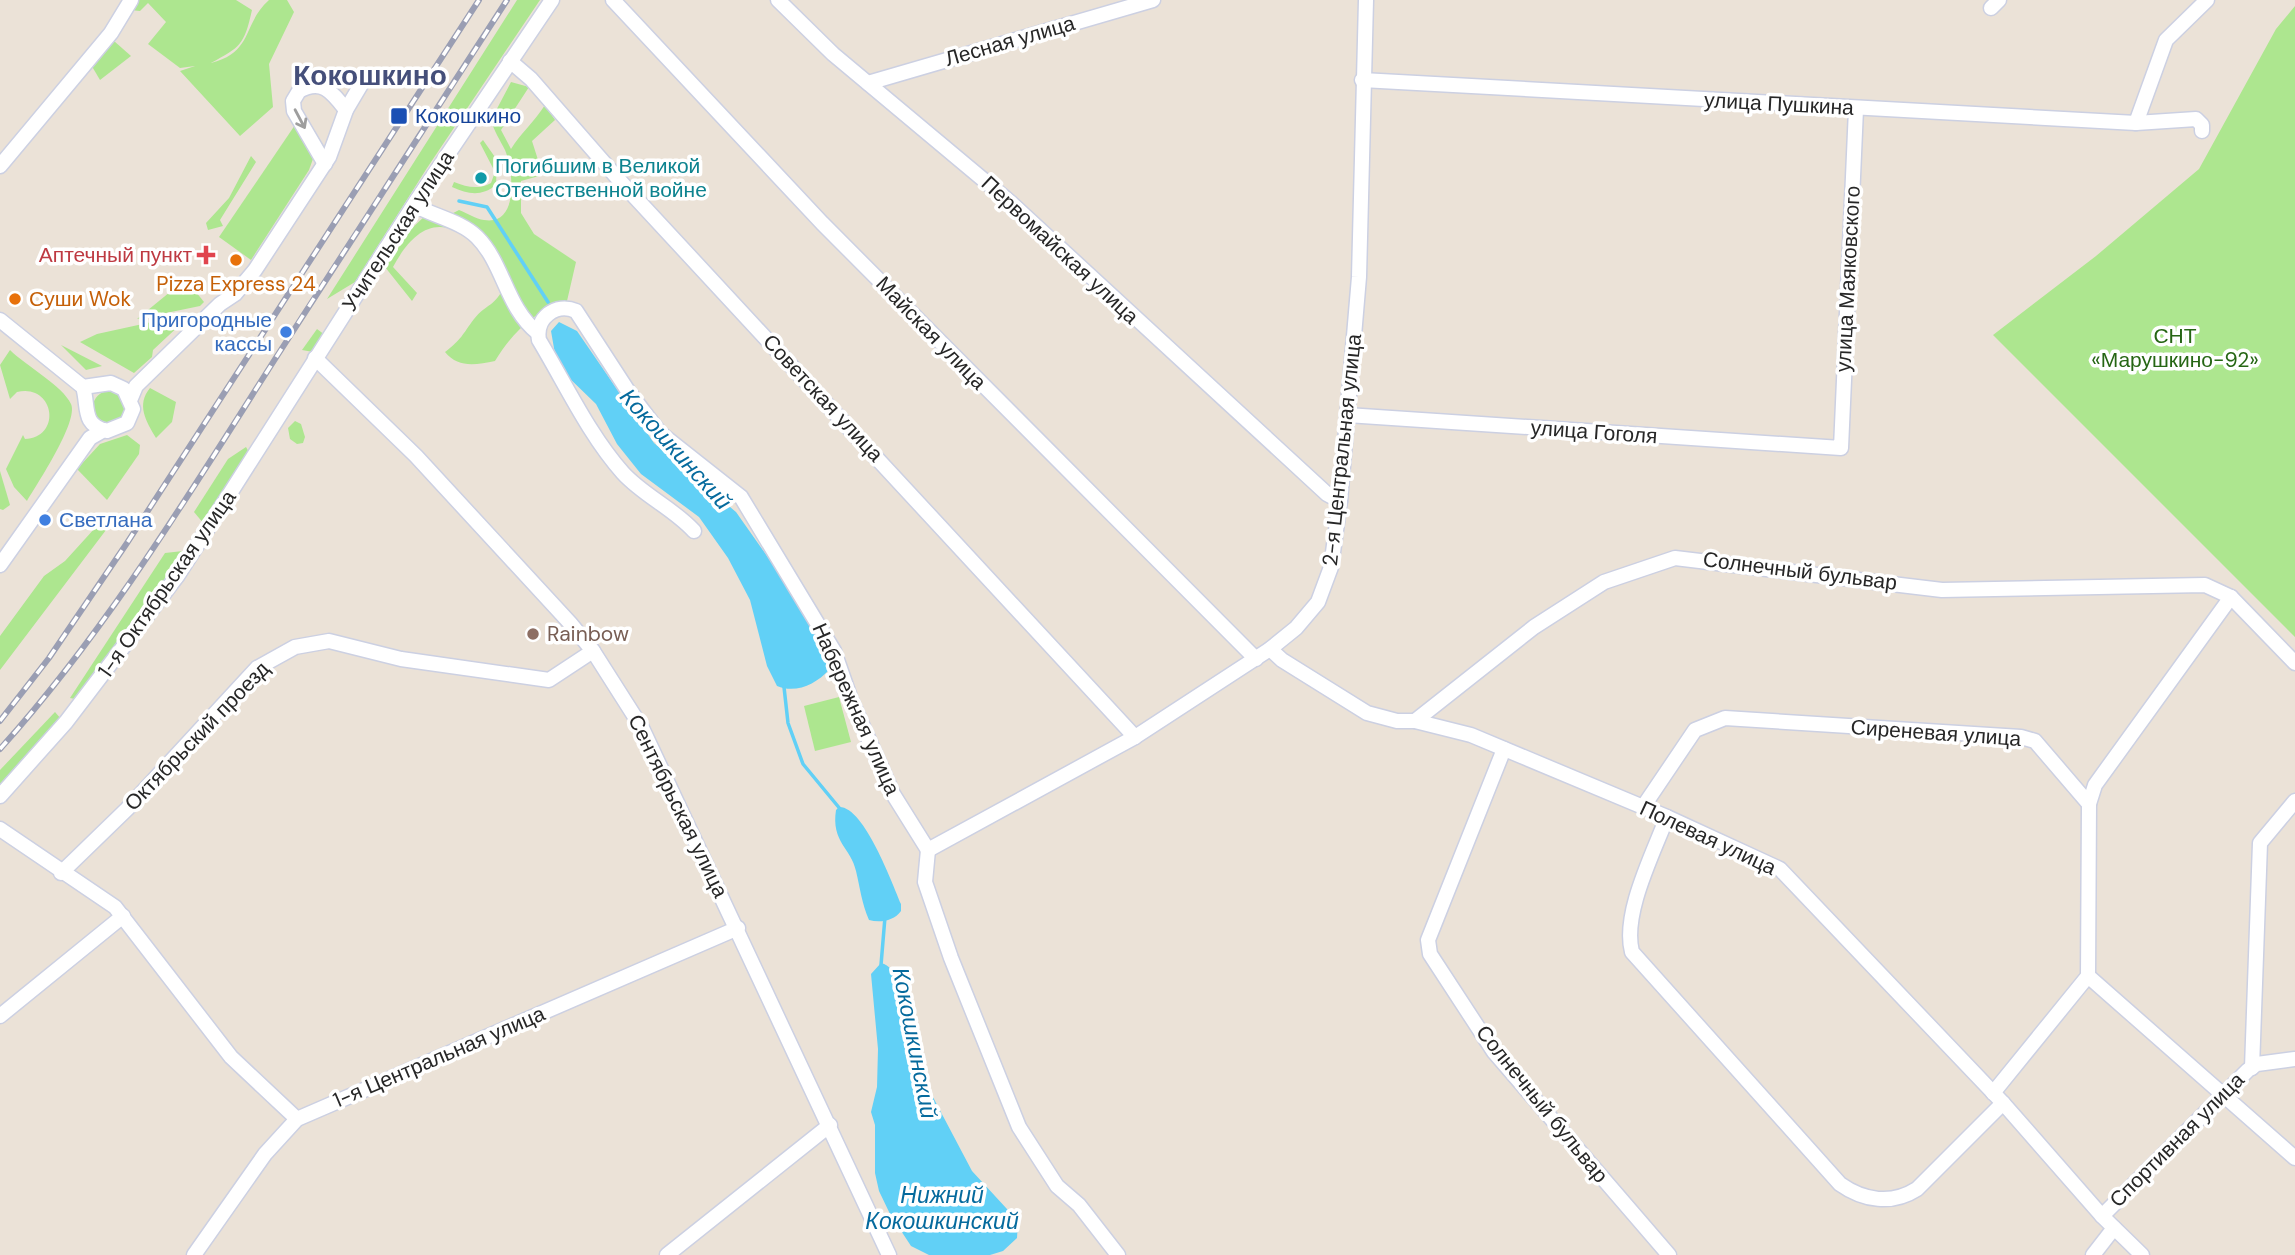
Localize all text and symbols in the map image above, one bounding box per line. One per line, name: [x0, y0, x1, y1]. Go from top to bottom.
street label: Лесная улица: [942, 9, 1079, 73]
district label: Кокошкино: [293, 57, 447, 94]
street label: улица Пушкина: [1703, 86, 1855, 122]
place label: Кокошкино: [415, 102, 521, 130]
marker: Кокошкино: [389, 106, 409, 126]
one-way arrow: [293, 108, 307, 128]
street label: Учительская улица: [336, 145, 461, 317]
place label: Погибшим в Великой Отечественной войне: [495, 152, 707, 204]
marker: Погибшим в Великой Отечественной войне: [473, 170, 489, 186]
street label: Первомайская улица: [975, 170, 1145, 331]
street label: улица Маяковского: [1829, 185, 1867, 373]
place label: Аптечный пункт: [39, 241, 192, 269]
marker: Аптечный пункт: [198, 247, 214, 263]
marker: Pizza Express 24: [228, 252, 244, 268]
place label: Pizza Express 24: [156, 270, 316, 298]
street label: Майская улица: [870, 270, 993, 396]
place label: Суши Wok: [29, 285, 132, 313]
marker: Суши Wok: [7, 291, 23, 307]
place label: Пригородные кассы: [141, 306, 272, 358]
park label: СНТ «Марушкино-92»: [2091, 322, 2259, 374]
marker: Пригородные кассы: [278, 324, 294, 340]
street label: Советская улица: [757, 328, 890, 468]
street label: 2-я Центральная улица: [1316, 332, 1368, 568]
water label: Кокошкинский: [614, 382, 739, 516]
street label: улица Гоголя: [1530, 414, 1658, 450]
street label: 1-я Октябрьская улица: [92, 484, 243, 683]
place label: Светлана: [59, 506, 153, 534]
marker: Светлана: [37, 512, 53, 528]
street label: Солнечный бульвар: [1701, 545, 1899, 597]
street label: Набережная улица: [805, 619, 907, 800]
place label: Rainbow: [547, 620, 629, 648]
marker: Rainbow: [525, 626, 541, 642]
street label: Октябрьский проезд: [118, 655, 276, 817]
street label: Сентябрьская улица: [621, 710, 735, 903]
street label: Сиреневая улица: [1850, 713, 2022, 753]
street label: Полевая улица: [1635, 794, 1781, 882]
water label: Кокошкинский: [886, 965, 944, 1121]
street label: 1-я Центральная улица: [329, 999, 550, 1114]
street label: Солнечный бульвар: [1470, 1019, 1614, 1189]
street label: Спортивная улица: [2103, 1066, 2251, 1214]
water label: Нижний Кокошкинский: [865, 1180, 1019, 1236]

